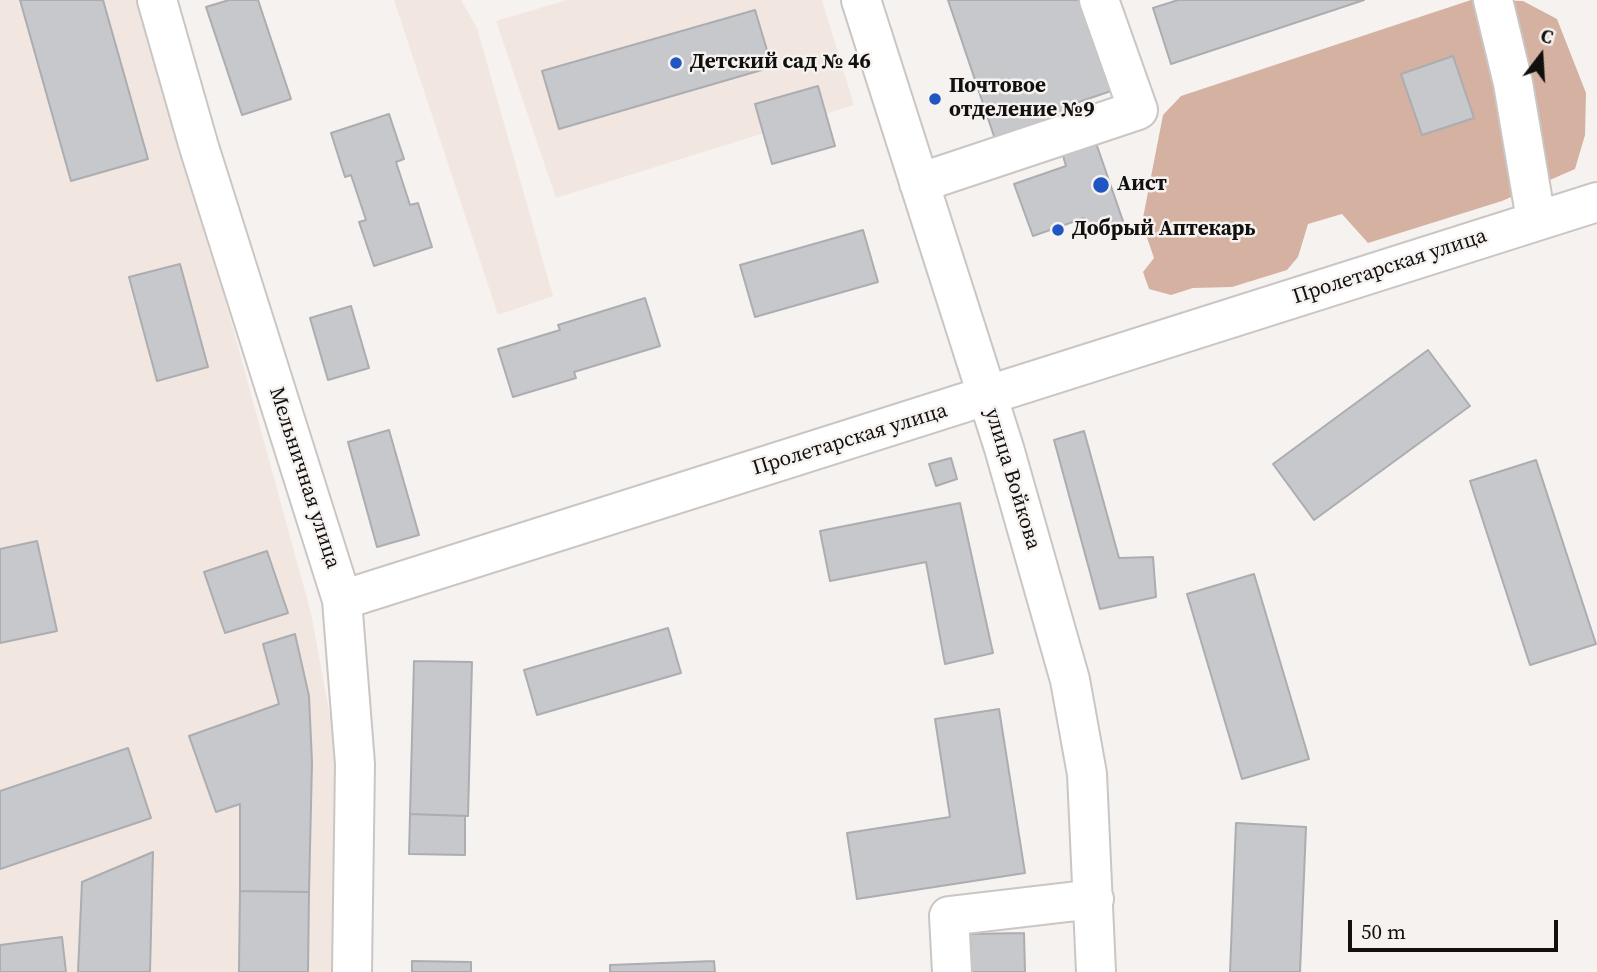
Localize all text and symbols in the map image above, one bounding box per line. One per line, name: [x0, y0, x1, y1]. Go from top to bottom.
north arrow: [1506, 21, 1576, 91]
text: С: [1538, 22, 1557, 50]
place label: Детский сад № 46: [690, 50, 871, 76]
marker: Детский сад № 46: [668, 55, 684, 71]
place label: Почтовое отделение №9: [949, 74, 1095, 124]
marker: Почтовое отделение №9: [927, 91, 943, 107]
place label: Аист: [1117, 172, 1167, 198]
marker: Аист: [1091, 175, 1111, 195]
place label: Добрый Аптекарь: [1072, 217, 1255, 243]
marker: Добрый Аптекарь: [1050, 222, 1066, 238]
street label: Пролетарская улица: [1290, 224, 1490, 310]
street label: Мельничная улица: [263, 384, 345, 572]
street label: Пролетарская улица: [749, 398, 951, 482]
street label: улица Войкова: [979, 405, 1045, 553]
scale bar: [1352, 906, 1562, 950]
text: 50 m: [1361, 917, 1406, 946]

